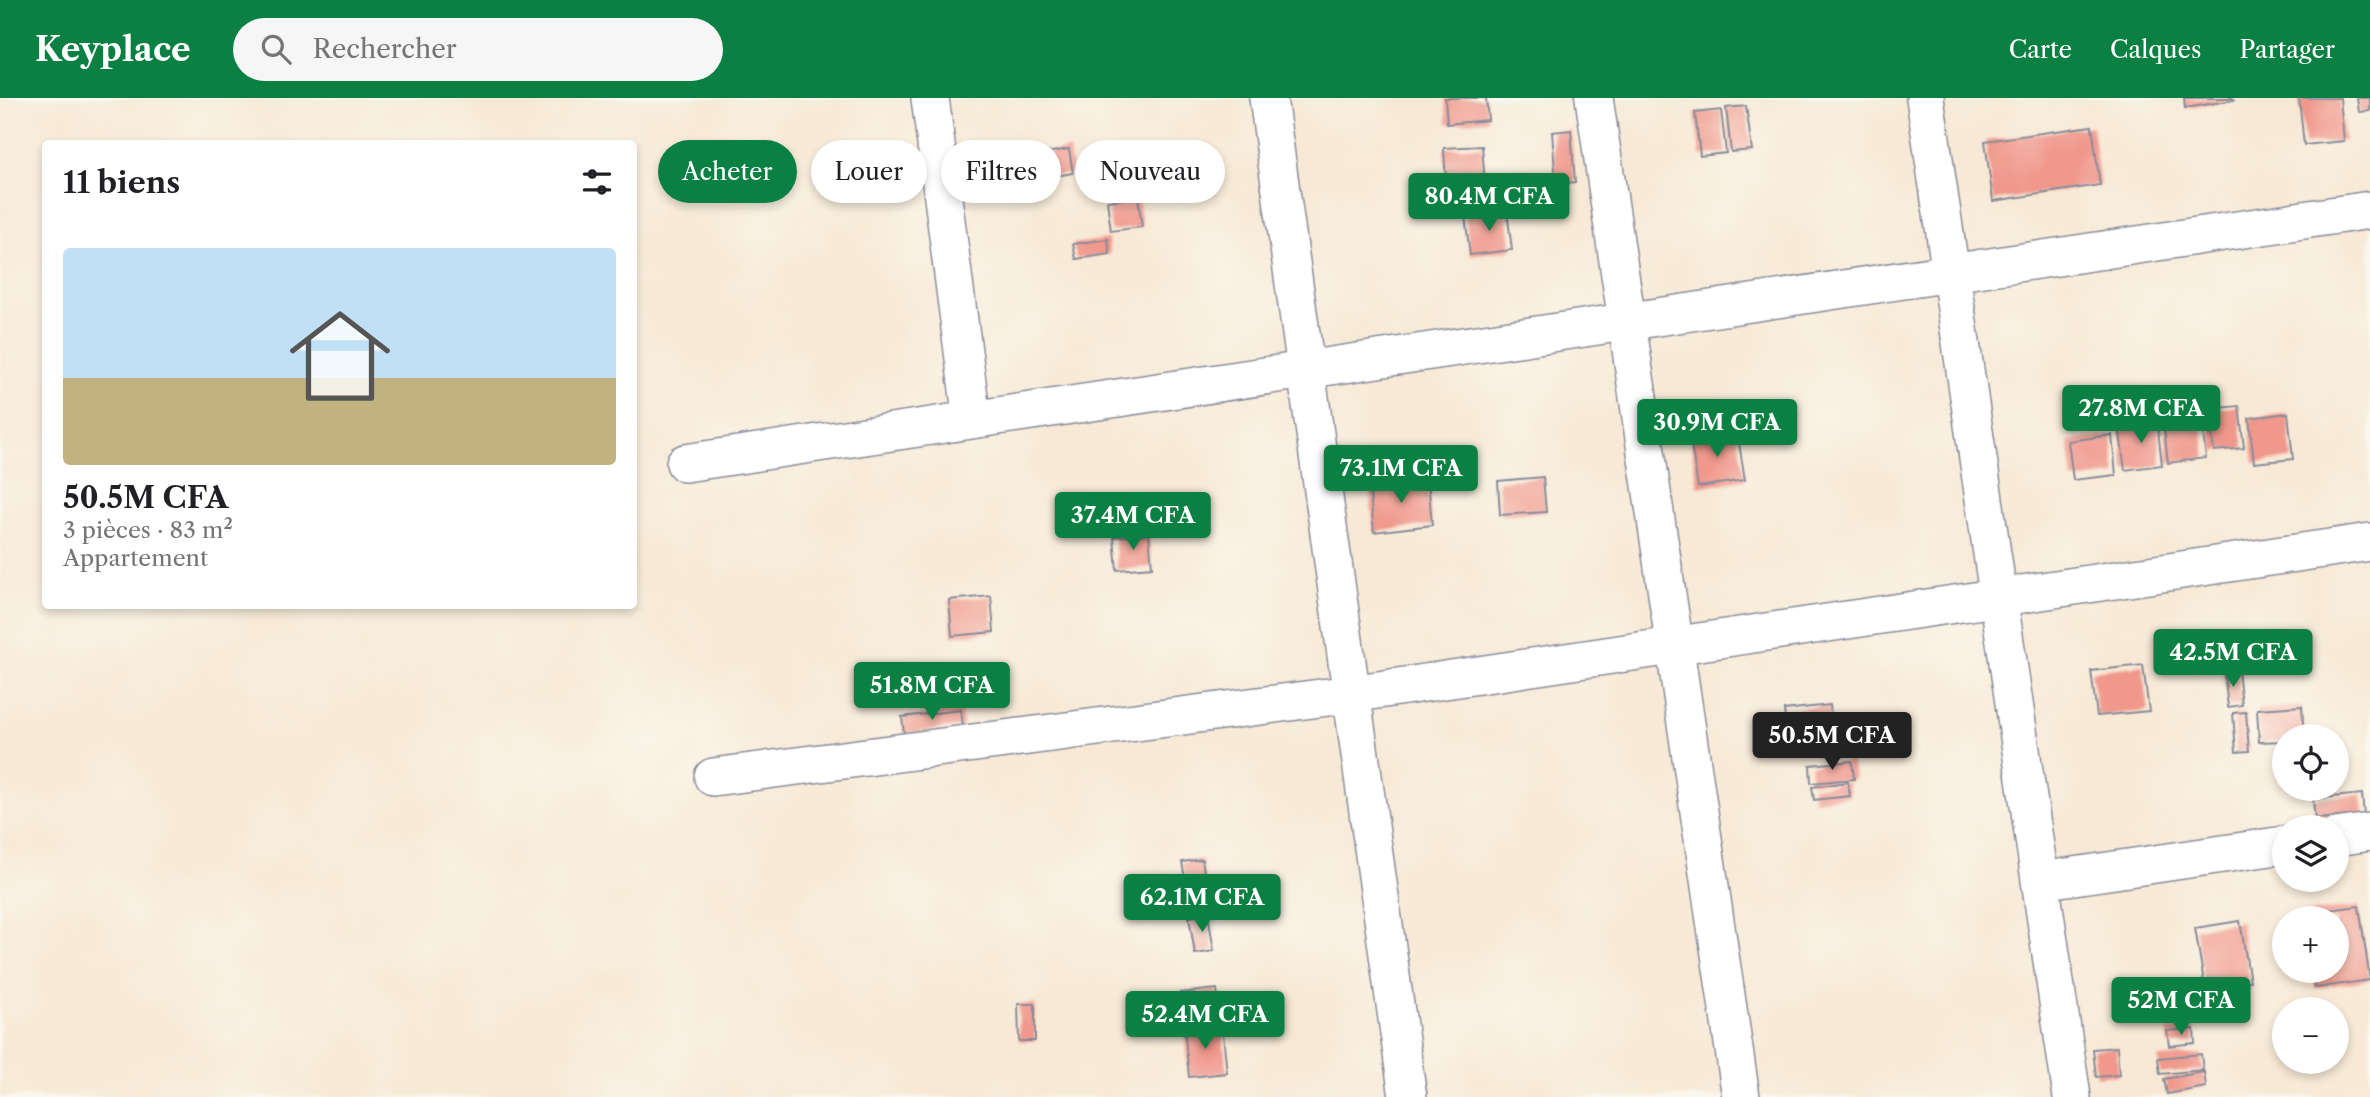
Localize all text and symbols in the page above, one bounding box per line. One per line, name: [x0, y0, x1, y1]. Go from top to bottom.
search box: [233, 18, 723, 81]
text: Keyplace: [35, 29, 191, 70]
icon: search: [257, 30, 295, 68]
text: Rechercher: [313, 33, 457, 65]
text: Carte: [2009, 35, 2072, 64]
text: Calques: [2110, 35, 2201, 64]
text: Partager: [2239, 35, 2335, 64]
chip: Acheter: [658, 140, 797, 203]
chip: Louer: [811, 140, 927, 203]
chip: Filtres: [941, 140, 1061, 203]
chip: Nouveau: [1075, 140, 1225, 203]
icon: filters: [578, 163, 616, 201]
text: 11 biens: [63, 164, 180, 201]
pin: 80.4M CFA: [1409, 174, 1569, 233]
text: 80.4M CFA: [1424, 182, 1554, 210]
icon: home: [277, 293, 403, 419]
pin: 27.8M CFA: [2061, 386, 2221, 445]
text: 27.8M CFA: [2078, 394, 2204, 422]
pin: 30.9M CFA: [1637, 400, 1797, 459]
text: 30.9M CFA: [1653, 408, 1781, 436]
pin: 73.1M CFA: [1321, 446, 1481, 505]
text: 73.1M CFA: [1340, 454, 1462, 482]
text: 50.5M CFA: [63, 479, 228, 516]
pin: 37.4M CFA: [1053, 492, 1213, 552]
text: 37.4M CFA: [1071, 501, 1195, 529]
text: 3 pièces · 83 m²: [63, 516, 233, 544]
text: Appartement: [63, 544, 208, 572]
pin: 42.5M CFA: [2153, 630, 2313, 689]
text: 42.5M CFA: [2170, 638, 2296, 666]
pin: 51.8M CFA: [852, 662, 1012, 722]
text: 51.8M CFA: [870, 671, 994, 699]
pin: 50.5M CFA: [1752, 712, 1912, 772]
text: 50.5M CFA: [1769, 721, 1895, 749]
map controls: [2272, 724, 2349, 1074]
button: locate: [2272, 724, 2349, 801]
button: layers: [2272, 815, 2349, 892]
pin: 62.1M CFA: [1122, 874, 1282, 934]
text: 62.1M CFA: [1140, 883, 1264, 911]
button: +: [2272, 906, 2349, 983]
pin: 52M CFA: [2116, 978, 2246, 1037]
text: 52M CFA: [2128, 986, 2234, 1014]
pin: 52.4M CFA: [1125, 992, 1285, 1051]
button: −: [2272, 997, 2349, 1074]
text: 52.4M CFA: [1142, 1000, 1268, 1028]

